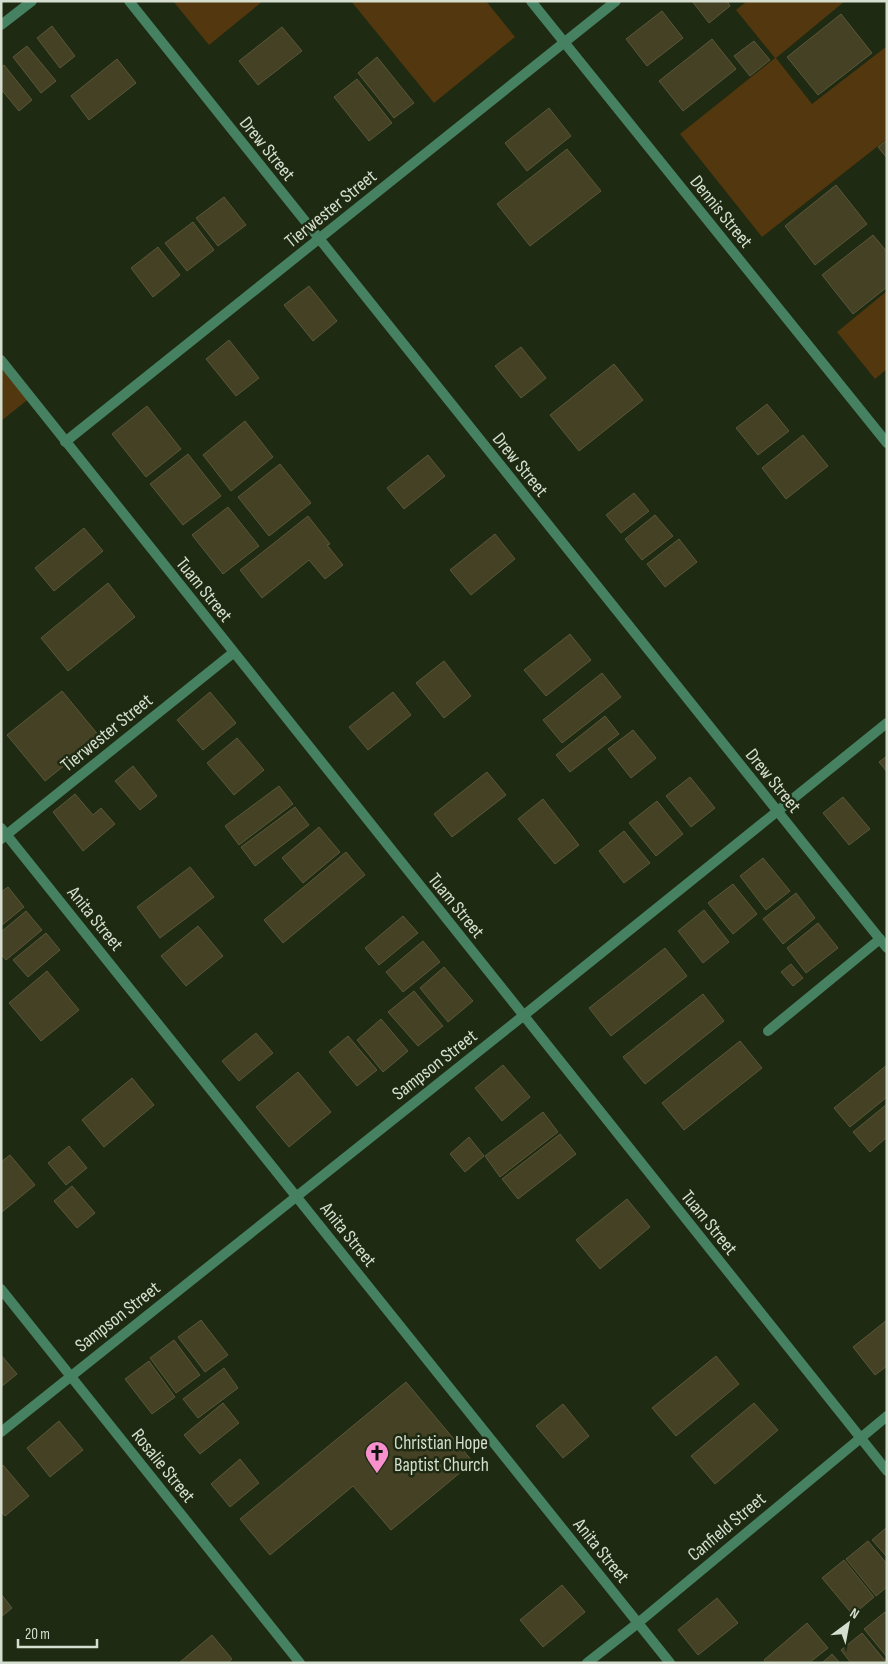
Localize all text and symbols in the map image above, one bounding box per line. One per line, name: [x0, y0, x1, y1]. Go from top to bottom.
street label: Drew Street: [234, 112, 300, 186]
street label: Tierwester Street: [280, 165, 382, 253]
street label: Dennis Street: [685, 171, 757, 253]
street label: Drew Street: [487, 428, 553, 502]
street label: Tuam Street: [171, 553, 237, 627]
street label: Tierwester Street: [56, 689, 158, 777]
street label: Drew Street: [740, 744, 806, 818]
street label: Tuam Street: [423, 869, 489, 943]
street label: Anita Street: [61, 881, 128, 956]
street label: Sampson Street: [388, 1025, 482, 1105]
street label: Tuam Street: [676, 1186, 742, 1260]
street label: Anita Street: [314, 1197, 381, 1272]
street label: Sampson Street: [71, 1277, 165, 1357]
street label: Rosalie Street: [126, 1424, 200, 1508]
place label: Christian Hope Baptist Church: [394, 1432, 489, 1477]
church icon: Christian Hope Baptist Church: [364, 1440, 390, 1474]
street label: Canfield Street: [683, 1488, 771, 1566]
street label: Anita Street: [567, 1513, 634, 1588]
north arrow: [823, 1599, 873, 1649]
text: N: [847, 1604, 862, 1623]
scale bar: [18, 1616, 96, 1648]
text: 20 m: [25, 1625, 50, 1644]

